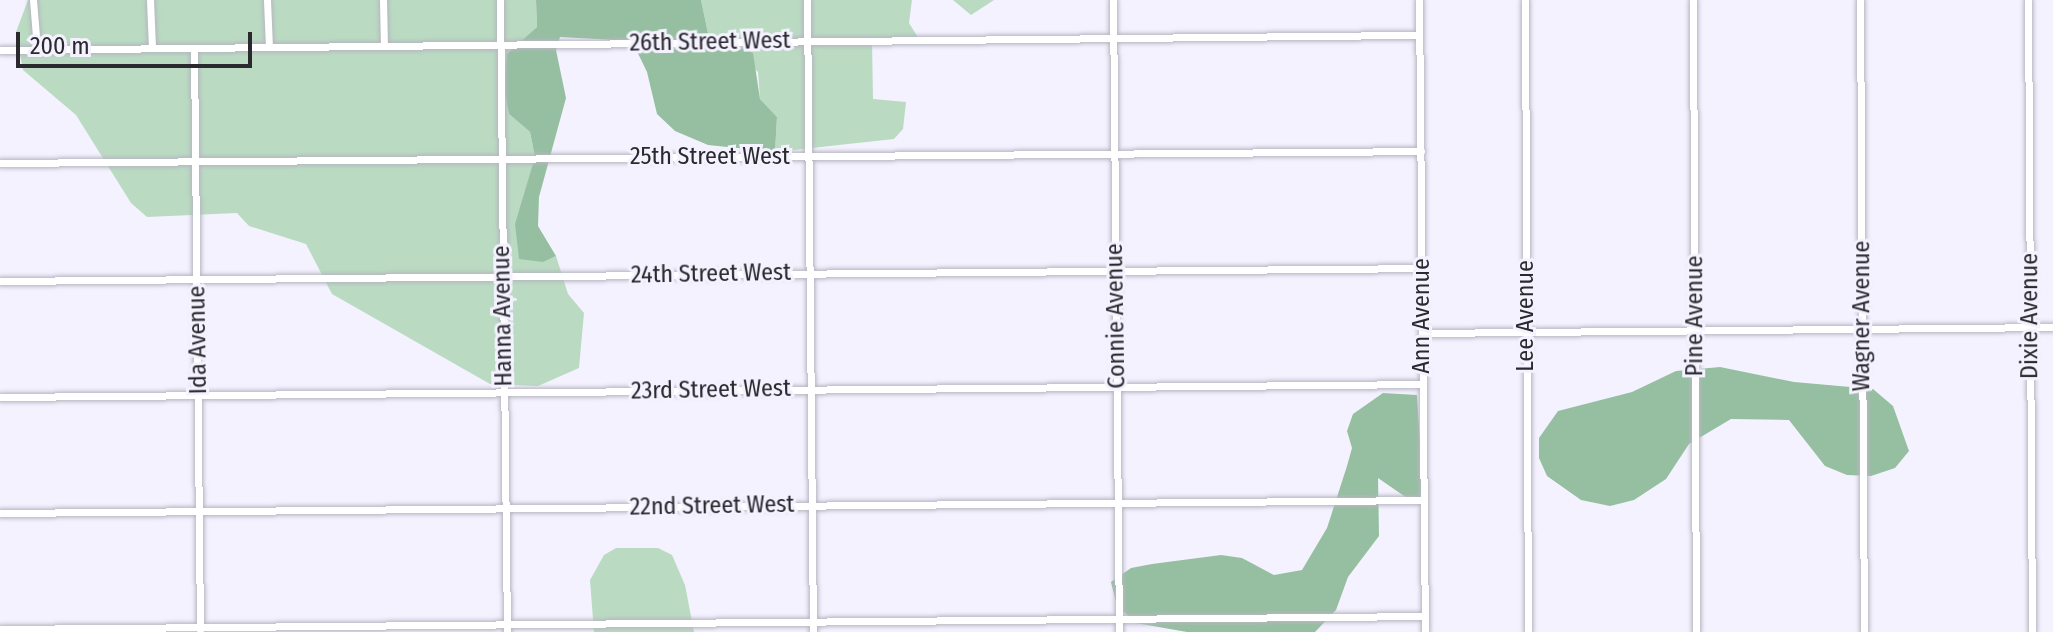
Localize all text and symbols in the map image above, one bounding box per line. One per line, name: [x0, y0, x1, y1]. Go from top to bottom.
scale bar: [20, 16, 256, 66]
street label: 26th Street West: [629, 26, 791, 58]
text: 200 m: [30, 32, 90, 60]
street label: 25th Street West: [630, 143, 790, 171]
street label: Wagner Avenue: [1848, 241, 1876, 391]
street label: Connie Avenue: [1100, 243, 1132, 389]
street label: Hanna Avenue: [487, 245, 519, 387]
street label: Dixie Avenue: [2016, 253, 2044, 379]
street label: Pine Avenue: [1681, 256, 1709, 376]
street label: 24th Street West: [631, 258, 791, 290]
street label: Ann Avenue: [1408, 258, 1436, 374]
street label: Lee Avenue: [1512, 260, 1540, 372]
street label: Ida Avenue: [183, 285, 213, 395]
street label: 23rd Street West: [631, 374, 791, 406]
street label: 22nd Street West: [629, 490, 795, 522]

